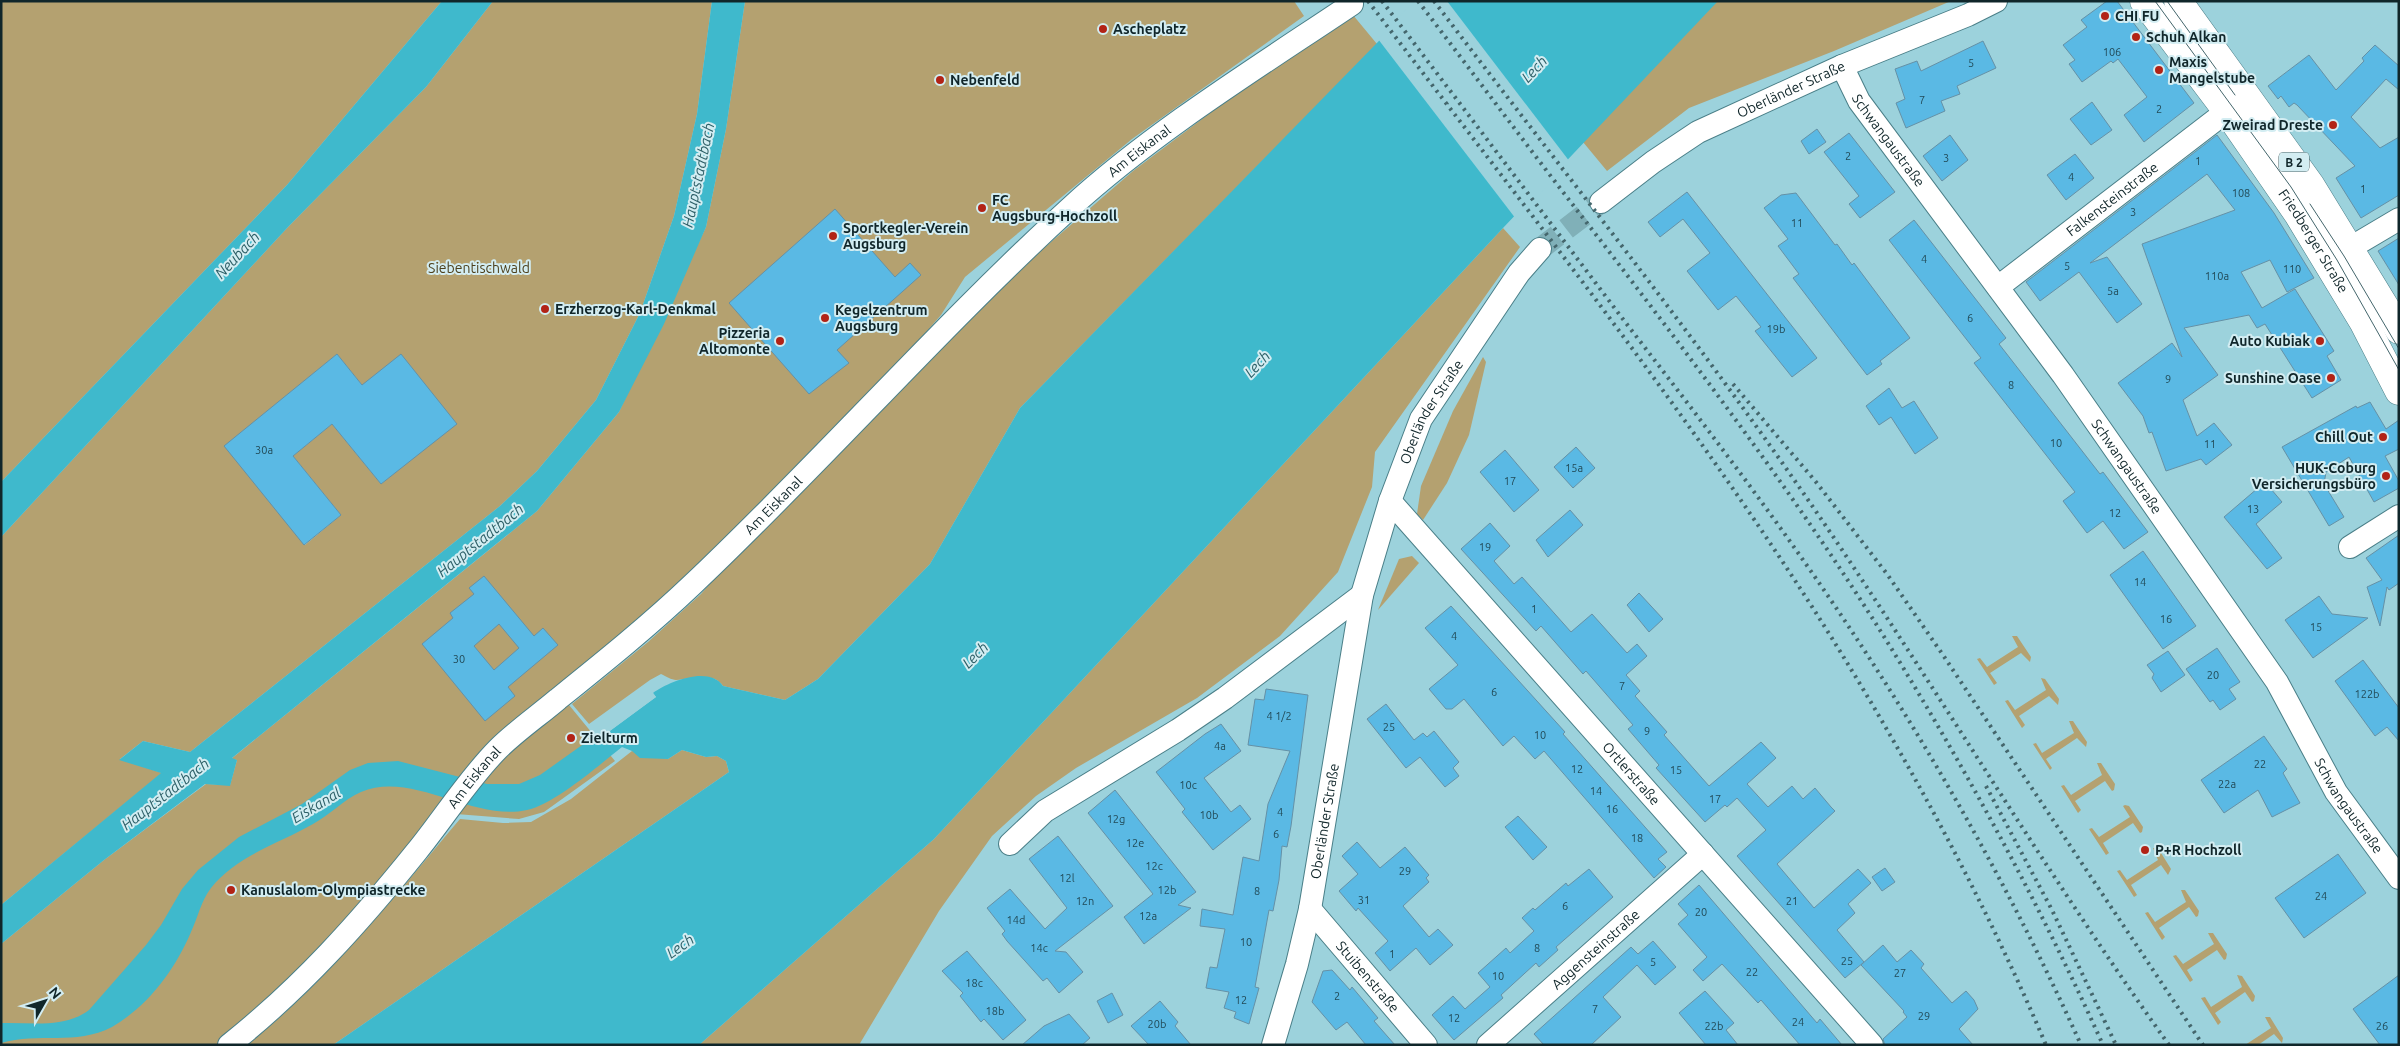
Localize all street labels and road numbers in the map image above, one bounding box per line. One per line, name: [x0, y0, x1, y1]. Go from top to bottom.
street label: Oberländer Straße: [1734, 58, 1848, 121]
street label: Schwangaustraße: [1849, 92, 1928, 190]
street label: Am Eiskanal: [1105, 121, 1174, 180]
road number: B 2: [2279, 152, 2309, 172]
street label: Falkensteinstraße: [2063, 159, 2161, 239]
street label: Friedberger Straße: [2275, 186, 2352, 296]
street label: Oberländer Straße: [1397, 357, 1466, 466]
street label: Schwangaustraße: [2088, 416, 2165, 517]
street label: Am Eiskanal: [741, 473, 806, 538]
street label: Ortlerstraße: [1599, 739, 1663, 808]
street label: Am Eiskanal: [444, 743, 504, 811]
street label: Schwangaustraße: [2311, 755, 2386, 857]
street label: Oberländer Straße: [1307, 762, 1342, 880]
street label: Aggensteinstraße: [1548, 906, 1643, 993]
street label: Stuibenstraße: [1333, 938, 1403, 1016]

